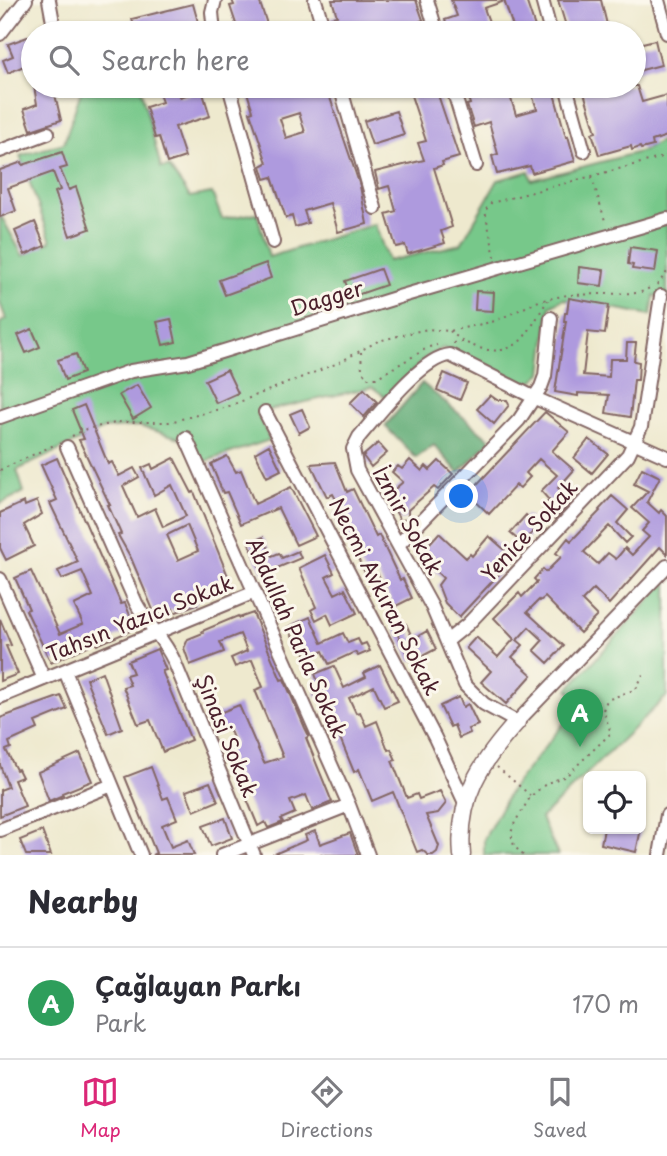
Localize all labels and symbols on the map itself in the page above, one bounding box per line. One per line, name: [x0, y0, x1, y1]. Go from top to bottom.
street label: Dagger: [286, 271, 367, 323]
street label: İzmir Sokak: [366, 460, 452, 580]
street label: Yenice Sokak: [473, 471, 584, 588]
your location: [444, 479, 478, 513]
street label: Necmi Avkıran Sokak: [322, 492, 450, 700]
street label: Abdullah Parla Sokak: [239, 532, 356, 743]
street label: Tahsın Yazıcı Sokak: [41, 565, 238, 669]
street label: Şinasi Sokak: [189, 669, 267, 802]
pin: A: [557, 689, 603, 747]

